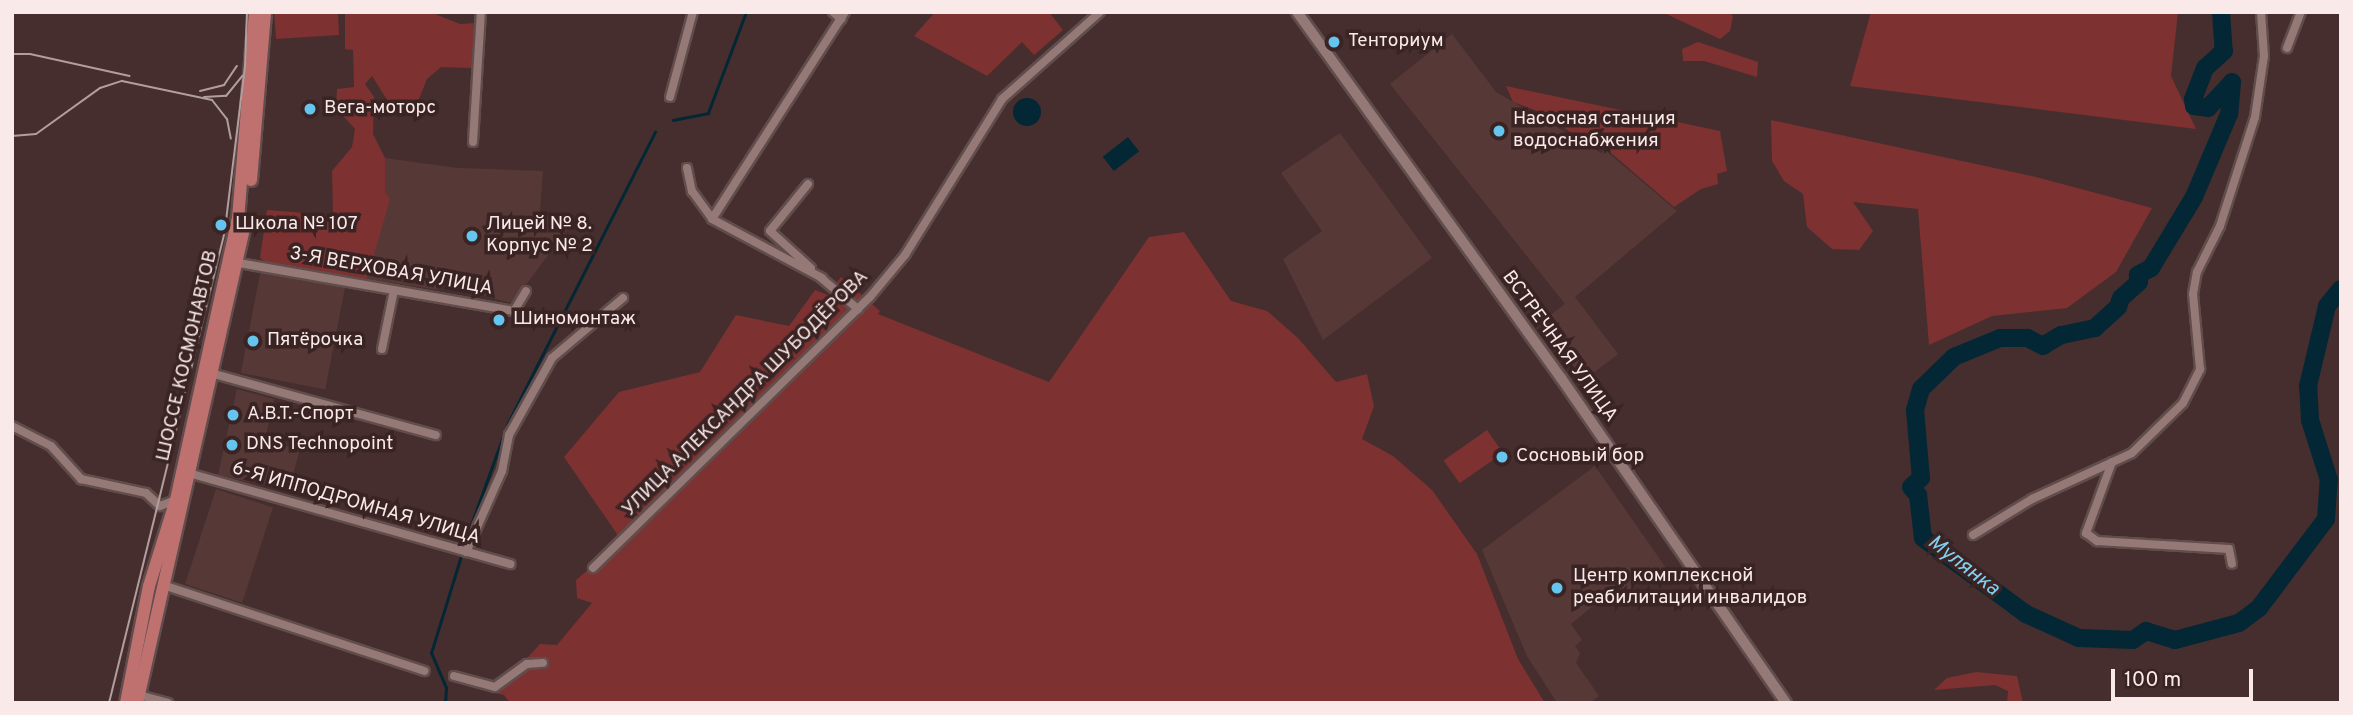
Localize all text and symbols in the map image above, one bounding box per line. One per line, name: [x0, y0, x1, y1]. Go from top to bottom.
place label: Тенториум: [1348, 31, 1444, 53]
marker: Тенториум: [1326, 34, 1342, 50]
place label: Вега-моторс: [324, 98, 436, 120]
marker: Вега-моторс: [302, 101, 318, 117]
place label: Насосная станция водоснабжения: [1513, 109, 1676, 153]
marker: Насосная станция водоснабжения: [1491, 123, 1507, 139]
place label: Школа № 107: [235, 214, 358, 236]
place label: Лицей № 8. Корпус № 2: [486, 214, 593, 258]
marker: Школа № 107: [213, 217, 229, 233]
marker: Лицей № 8. Корпус № 2: [464, 228, 480, 244]
street label: 3-Я ВЕРХОВАЯ УЛИЦА: [288, 243, 494, 301]
street label: ШОССЕ КОСМОНАВТОВ: [153, 248, 223, 464]
street label: УЛИЦА АЛЕКСАНДРА ШУБОДЁРОВА: [617, 265, 875, 523]
street label: ВСТРЕЧНАЯ УЛИЦА: [1496, 267, 1622, 427]
place label: Шиномонтаж: [513, 309, 636, 331]
marker: Шиномонтаж: [491, 312, 507, 328]
place label: Пятёрочка: [267, 330, 363, 352]
marker: Пятёрочка: [245, 333, 261, 349]
place label: А.В.Т.-Спорт: [247, 404, 354, 426]
marker: А.В.Т.-Спорт: [225, 407, 241, 423]
place label: DNS Technopoint: [246, 434, 394, 456]
marker: DNS Technopoint: [224, 437, 240, 453]
place label: Сосновый бор: [1516, 446, 1644, 468]
marker: Сосновый бор: [1494, 449, 1510, 465]
street label: 6-Я ИППОДРОМНАЯ УЛИЦА: [229, 458, 483, 550]
water label: Мулянка: [1922, 530, 2004, 602]
place label: Центр комплексной реабилитации инвалидов: [1573, 566, 1807, 610]
marker: Центр комплексной реабилитации инвалидов: [1547, 578, 1567, 598]
scale bar: [2115, 656, 2257, 700]
text: 100 m: [2124, 667, 2181, 694]

